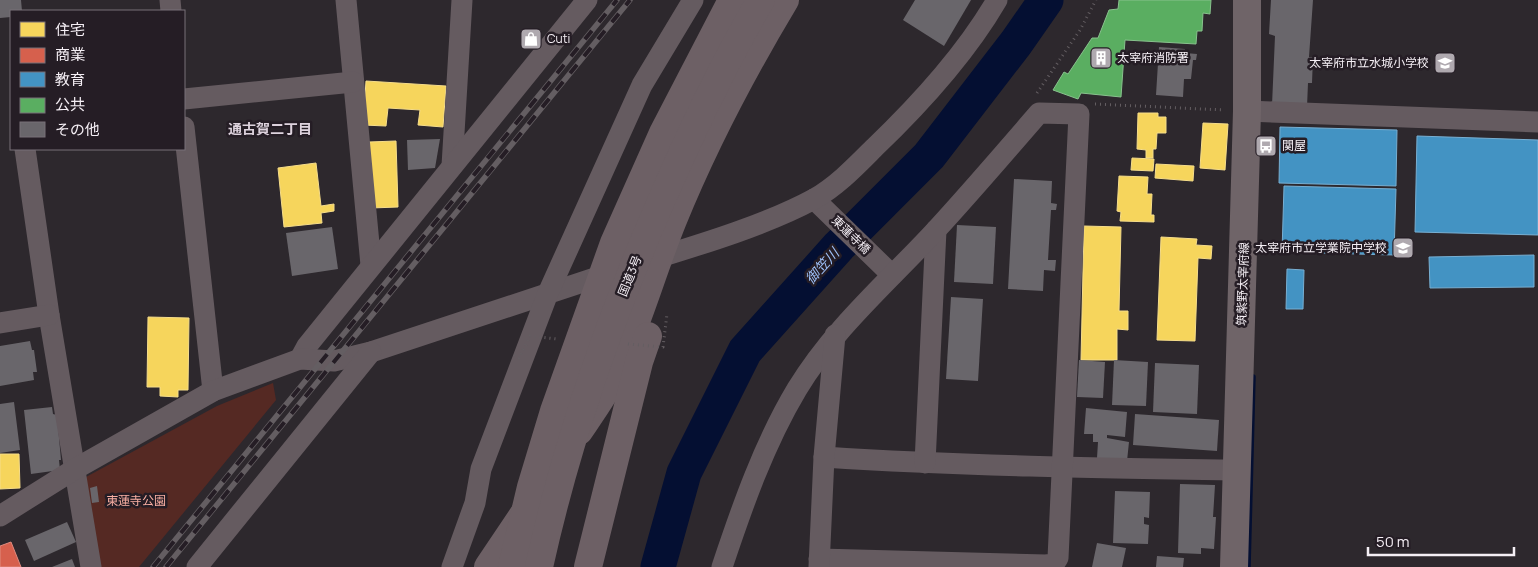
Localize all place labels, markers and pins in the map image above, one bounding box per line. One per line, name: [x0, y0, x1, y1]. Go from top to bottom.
shop icon: Cuti: [519, 27, 543, 51]
place label: Cuti: [547, 30, 570, 47]
building icon: 太宰府消防署: [1089, 46, 1113, 70]
place label: 太宰府消防署: [1117, 49, 1189, 66]
school or university icon: 太宰府市立水城小学校: [1433, 51, 1457, 75]
place label: 太宰府市立水城小学校: [1309, 54, 1429, 71]
bus stop icon: 関屋: [1254, 134, 1278, 158]
place label: 関屋: [1282, 137, 1306, 154]
school or university icon: 太宰府市立学業院中学校: [1391, 236, 1415, 260]
place label: 太宰府市立学業院中学校: [1255, 239, 1387, 256]

